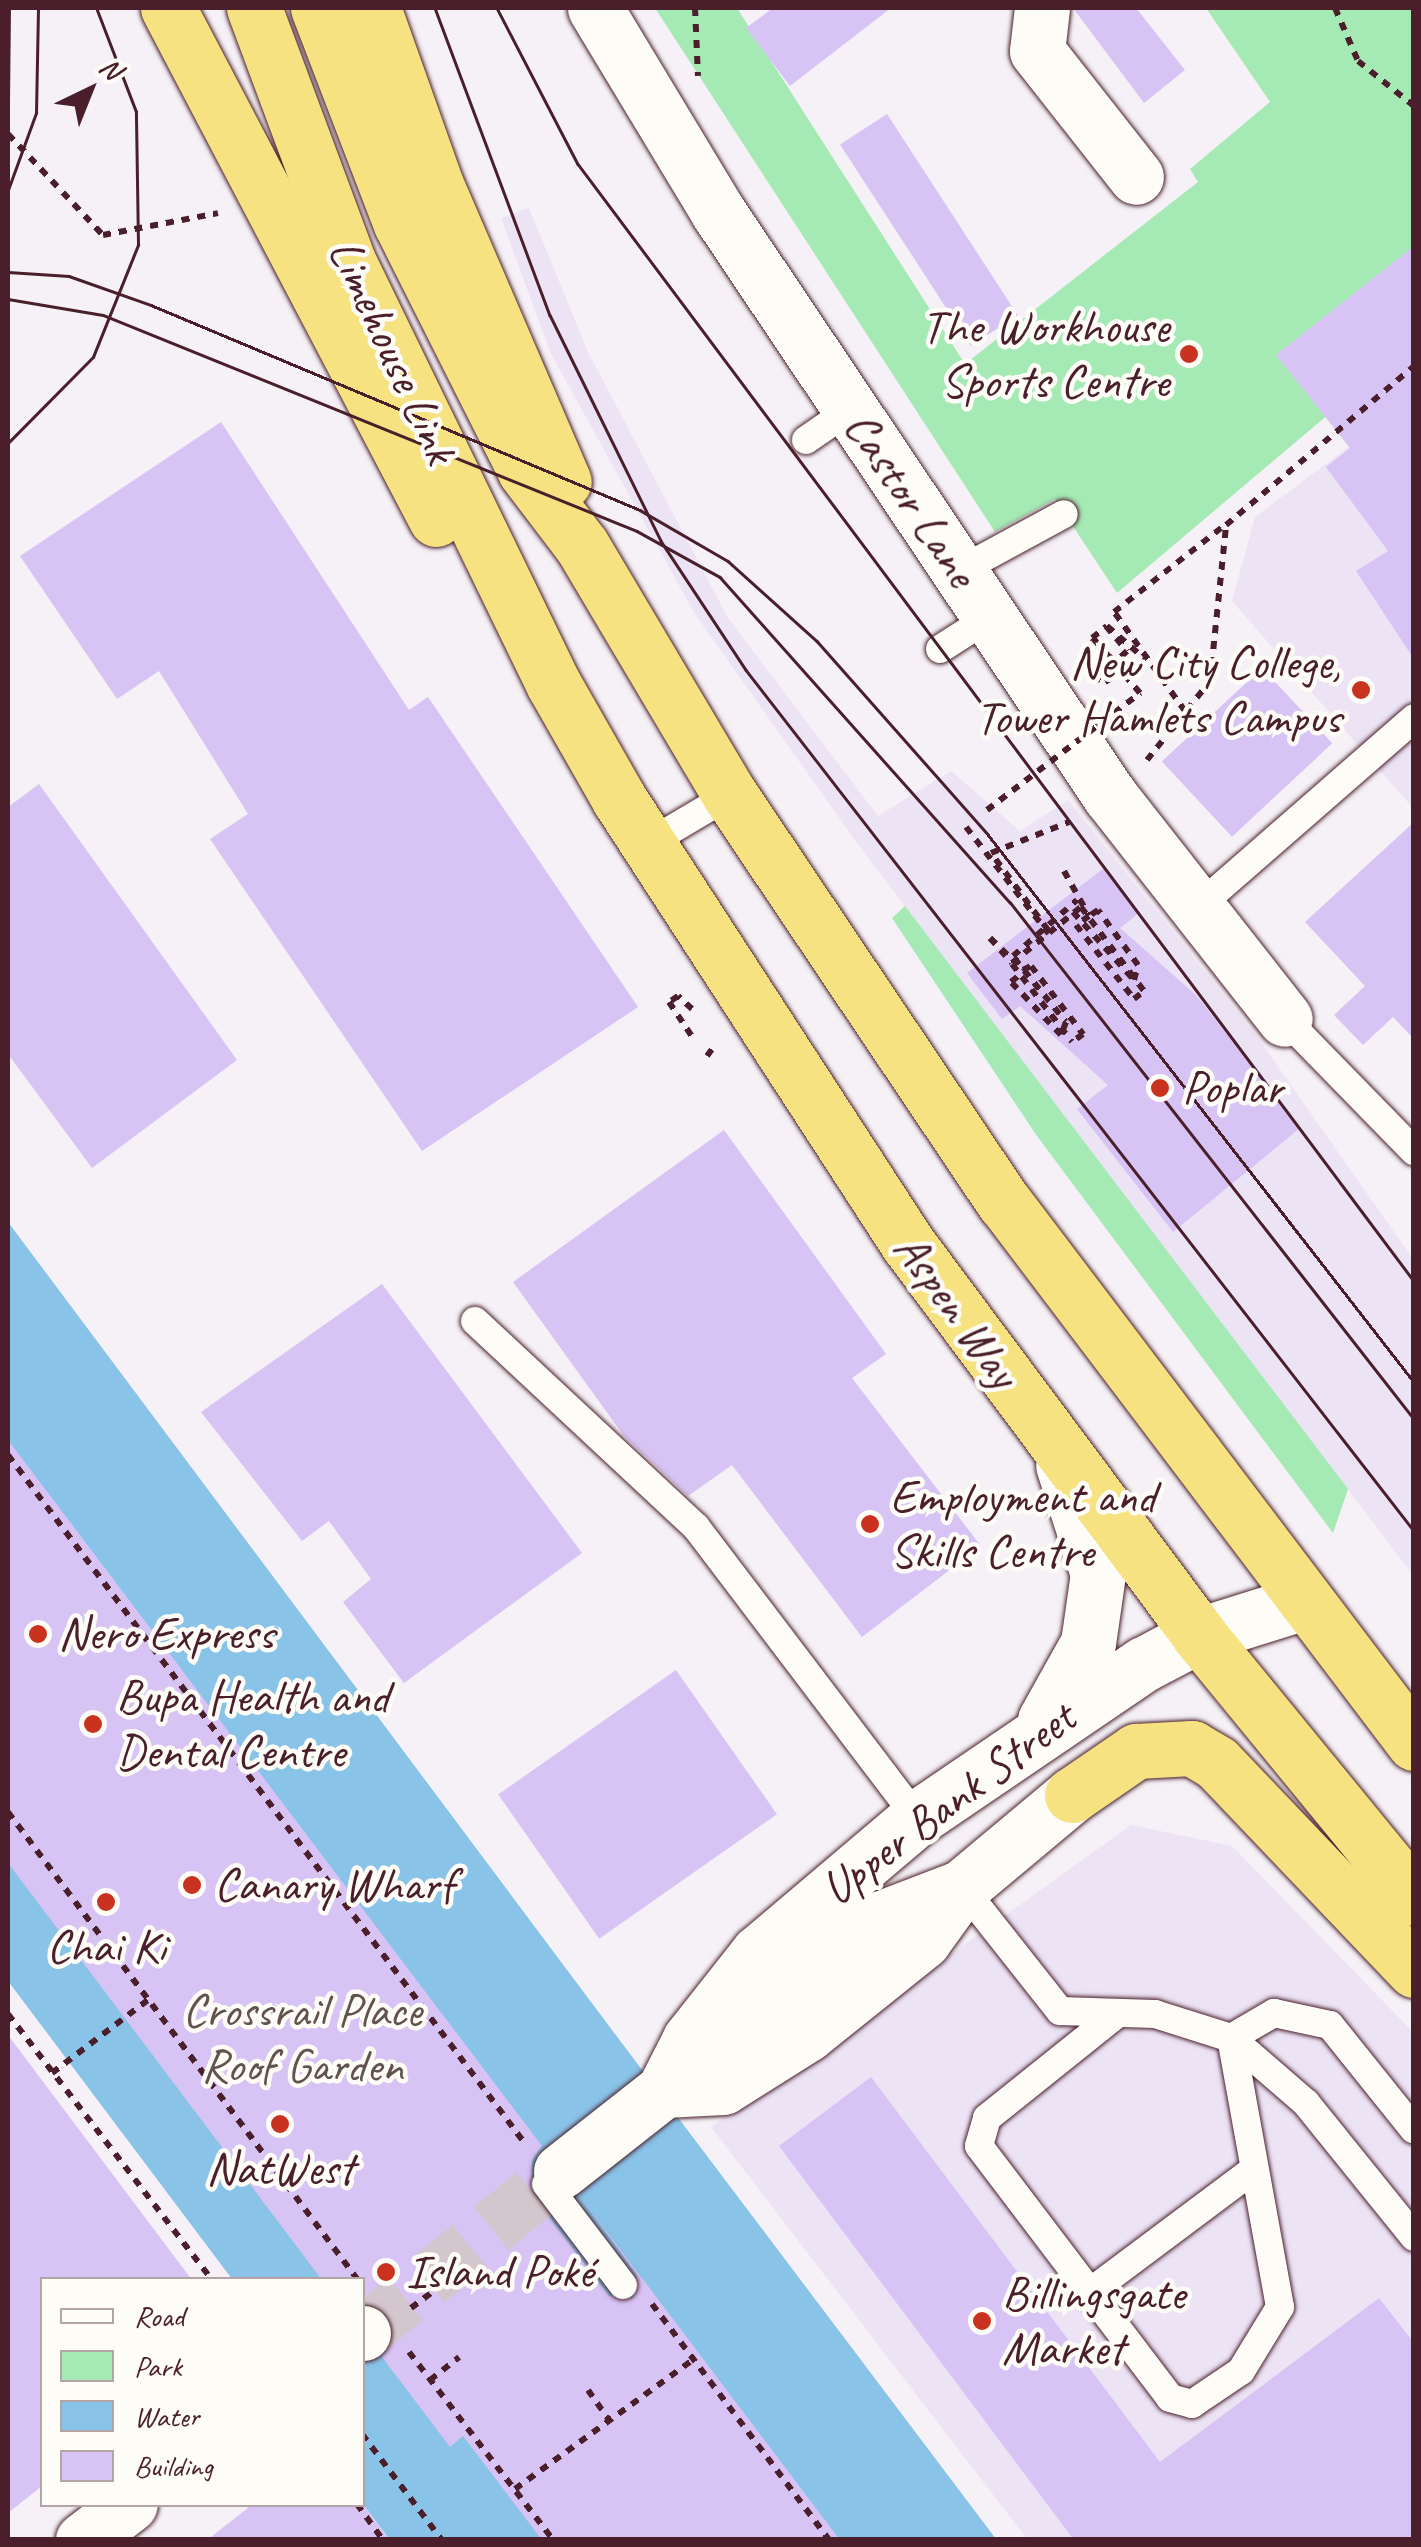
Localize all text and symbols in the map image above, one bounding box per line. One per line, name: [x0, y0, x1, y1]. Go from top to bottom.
north arrow: [40, 40, 140, 140]
text: N: [93, 49, 129, 86]
street label: Limehouse Link: [316, 229, 470, 473]
place label: The Workhouse Sports Centre: [922, 297, 1169, 410]
marker: The Workhouse Sports Centre: [1178, 343, 1200, 365]
street label: Castor Lane: [831, 400, 991, 598]
place label: New City College, Tower Hamlets Campus: [972, 633, 1341, 746]
marker: New City College, Tower Hamlets Campus: [1350, 679, 1372, 701]
place label: Poplar: [1182, 1059, 1283, 1117]
marker: Poplar: [1147, 1075, 1173, 1101]
street label: Aspen Way: [881, 1221, 1033, 1399]
place label: Employment and Skills Centre: [890, 1467, 1157, 1580]
marker: Employment and Skills Centre: [859, 1513, 881, 1535]
place label: Nero Express: [58, 1605, 275, 1663]
marker: Nero Express: [27, 1623, 49, 1645]
place label: Bupa Health and Dental Centre: [116, 1667, 388, 1780]
street label: Upper Bank Street: [809, 1688, 1087, 1918]
marker: Bupa Health and Dental Centre: [80, 1711, 106, 1737]
place label: Canary Wharf: [214, 1856, 454, 1914]
marker: Canary Wharf: [179, 1872, 205, 1898]
marker: Chai Ki: [95, 1891, 117, 1913]
place label: Chai Ki: [46, 1918, 166, 1976]
park label: Crossrail Place Roof Garden: [182, 1981, 422, 2094]
marker: NatWest: [269, 2113, 291, 2135]
place label: NatWest: [206, 2140, 354, 2198]
place label: Island Poké: [406, 2243, 593, 2301]
marker: Island Poké: [375, 2261, 397, 2283]
place label: Billingsgate Market: [1002, 2264, 1185, 2377]
legend: [40, 2277, 365, 2507]
text: Road: [134, 2297, 184, 2335]
marker: Billingsgate Market: [971, 2310, 993, 2332]
text: Park: [134, 2347, 182, 2385]
text: Water: [134, 2397, 199, 2435]
text: Building: [134, 2447, 213, 2485]

